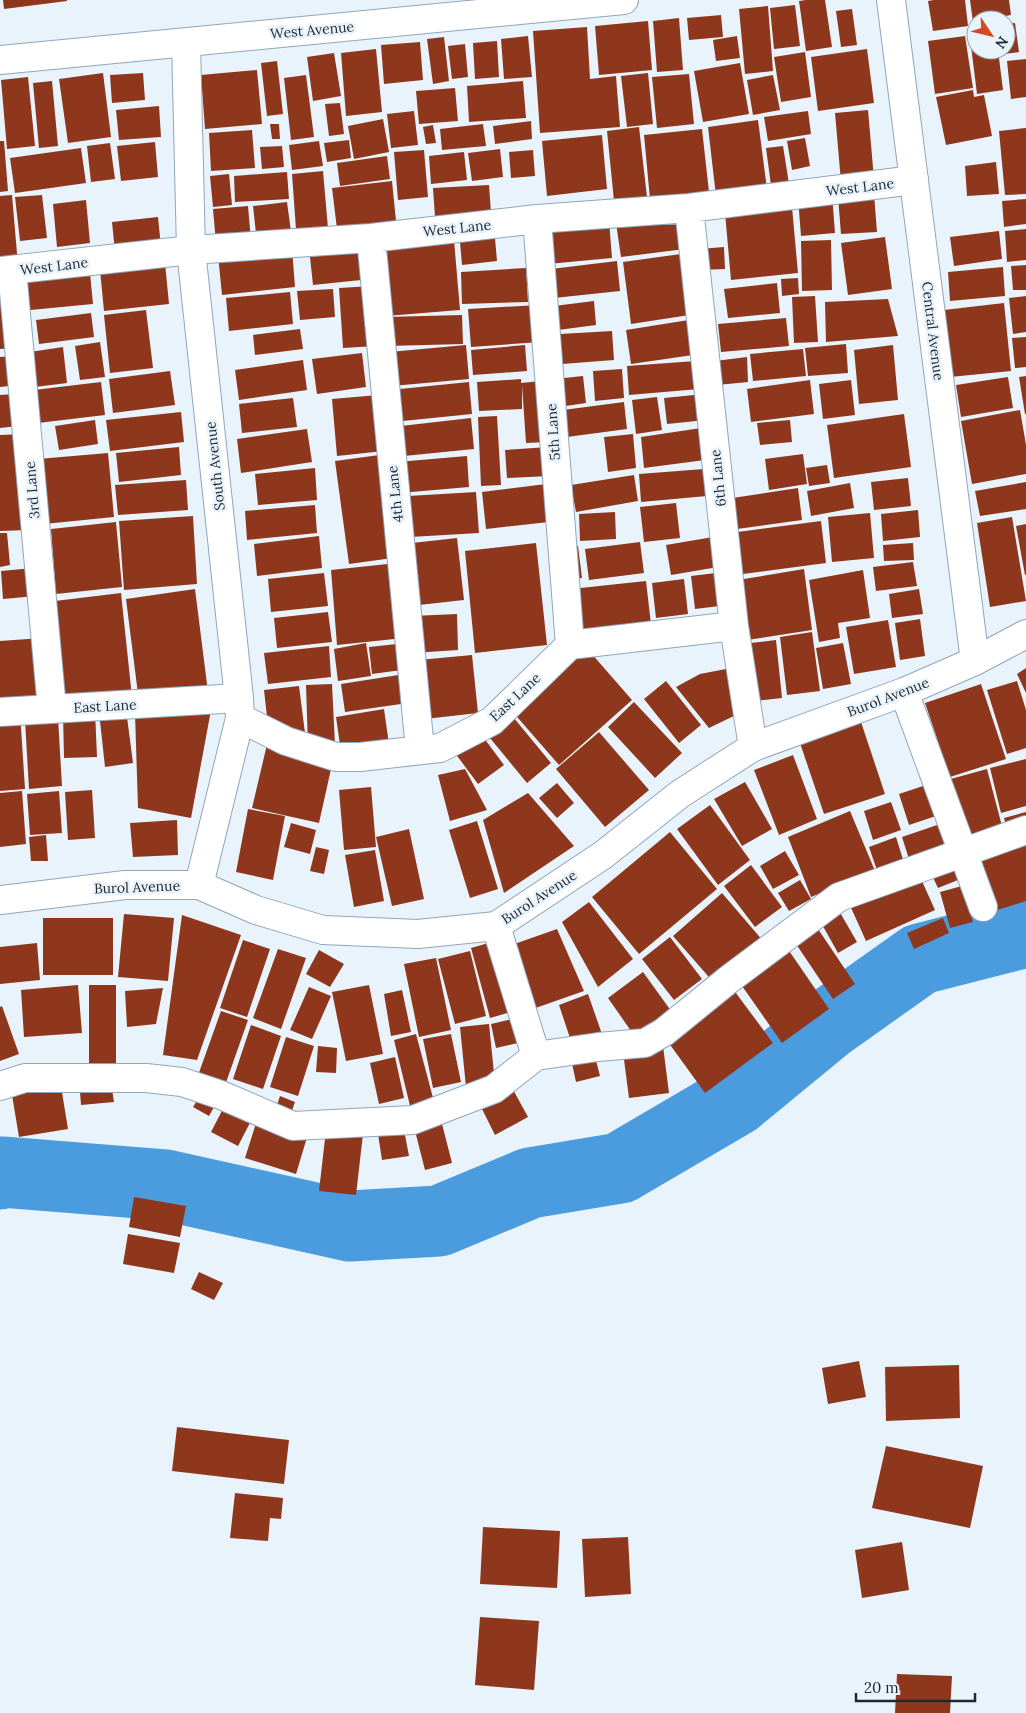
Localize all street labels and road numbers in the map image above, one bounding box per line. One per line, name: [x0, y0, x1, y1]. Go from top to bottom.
street label: West Avenue: [269, 17, 355, 43]
street label: West Lane: [825, 174, 895, 200]
street label: West Lane: [422, 215, 492, 241]
street label: West Lane: [19, 253, 89, 279]
street label: Central Avenue: [918, 281, 948, 382]
street label: 5th Lane: [542, 403, 564, 461]
street label: South Avenue: [201, 420, 229, 511]
street label: 6th Lane: [706, 448, 730, 507]
street label: 3rd Lane: [20, 460, 43, 519]
street label: 4th Lane: [383, 464, 407, 523]
street label: East Lane: [486, 669, 545, 725]
street label: Burol Avenue: [845, 673, 932, 721]
street label: East Lane: [73, 695, 137, 717]
street label: Burol Avenue: [498, 866, 580, 928]
street label: Burol Avenue: [94, 876, 181, 897]

